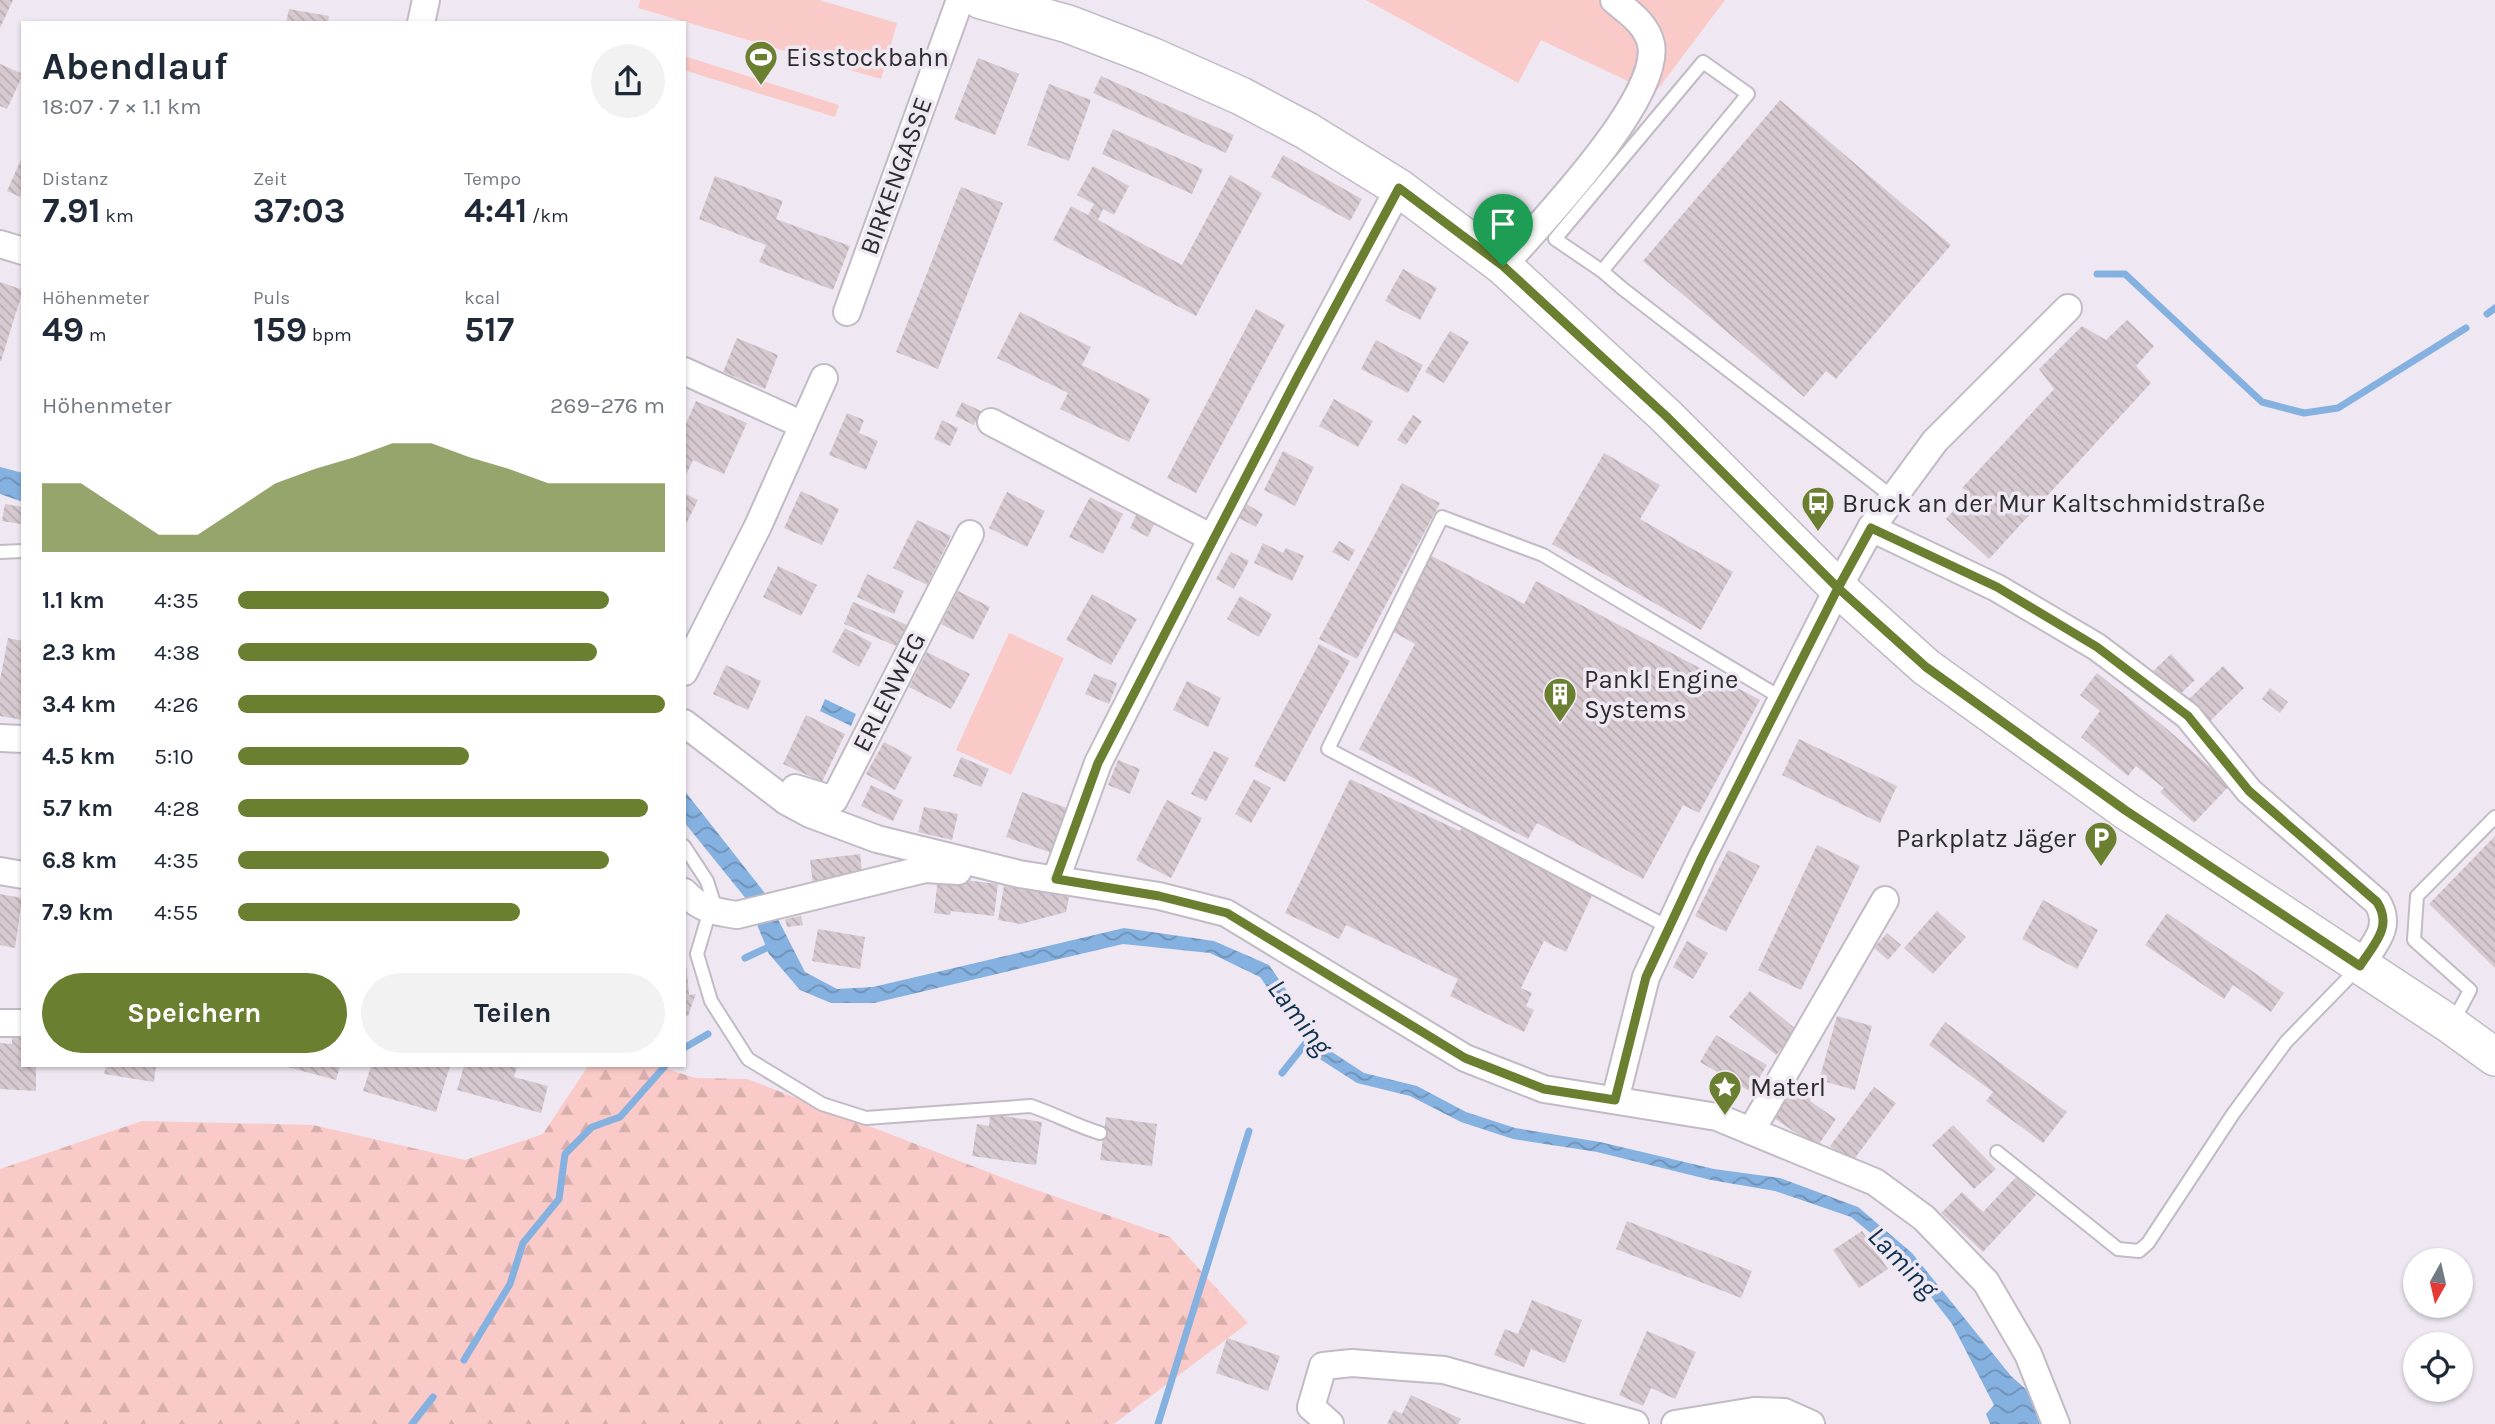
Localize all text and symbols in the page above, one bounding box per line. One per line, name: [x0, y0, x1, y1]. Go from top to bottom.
sports icon: Eisstockbahn: [742, 38, 780, 87]
place label: Eisstockbahn: [786, 42, 949, 73]
text: Abendlauf: [42, 44, 228, 89]
button: share: [591, 44, 665, 118]
text: 18:07 · 7 × 1.1 km: [42, 93, 202, 120]
street label: BIRKENGASSE: [853, 93, 939, 259]
text: Distanz: [42, 168, 108, 190]
text: Zeit: [253, 168, 287, 190]
text: Tempo: [464, 168, 521, 190]
text: 7.91: [42, 190, 101, 231]
text: 37:03: [253, 190, 346, 231]
text: 4:41: [464, 190, 528, 231]
pin: [1473, 194, 1533, 266]
text: km: [101, 205, 134, 227]
text: /km: [528, 205, 569, 227]
icon: arrive: [1484, 205, 1522, 243]
text: Höhenmeter: [42, 287, 149, 309]
text: Puls: [253, 287, 290, 309]
text: kcal: [464, 287, 500, 309]
text: 49: [42, 309, 84, 350]
text: 159: [253, 309, 307, 350]
text: 517: [464, 309, 514, 350]
text: m: [84, 324, 106, 346]
text: bpm: [307, 324, 352, 346]
text: Höhenmeter: [42, 392, 172, 419]
text: 269–276 m: [550, 392, 665, 419]
bus stop icon: Bruck an der Mur Kaltschmidstraße: [1799, 484, 1837, 533]
place label: Bruck an der Mur Kaltschmidstraße: [1842, 488, 2265, 519]
text: 1.1 km: [42, 587, 105, 614]
text: 4:35: [154, 587, 199, 614]
street label: ERLENWEG: [846, 627, 932, 757]
text: 2.3 km: [42, 639, 116, 666]
text: 4:38: [154, 639, 200, 666]
place label: Pankl Engine Systems: [1584, 664, 1738, 725]
building icon: Pankl Engine Systems: [1541, 675, 1579, 724]
text: 3.4 km: [42, 691, 116, 718]
text: 4:26: [154, 691, 199, 718]
text: 4.5 km: [42, 743, 115, 770]
text: 5:10: [154, 743, 194, 770]
text: 5.7 km: [42, 795, 113, 822]
text: 4:28: [154, 795, 200, 822]
parking icon: Parkplatz Jäger: [2082, 819, 2120, 868]
place label: Parkplatz Jäger: [1896, 823, 2077, 854]
text: 6.8 km: [42, 847, 117, 874]
text: 4:35: [154, 847, 199, 874]
text: 7.9 km: [42, 899, 114, 926]
text: 4:55: [154, 899, 198, 926]
button: Speichern: [42, 973, 347, 1053]
button: Teilen: [361, 973, 665, 1053]
water label: Laming: [1261, 973, 1340, 1063]
place icon: Materl: [1706, 1068, 1744, 1117]
place label: Materl: [1750, 1072, 1826, 1103]
water label: Laming: [1861, 1219, 1946, 1306]
north arrow: [2403, 1248, 2473, 1318]
map controls: [2403, 1248, 2473, 1402]
button: locate: [2403, 1332, 2473, 1402]

